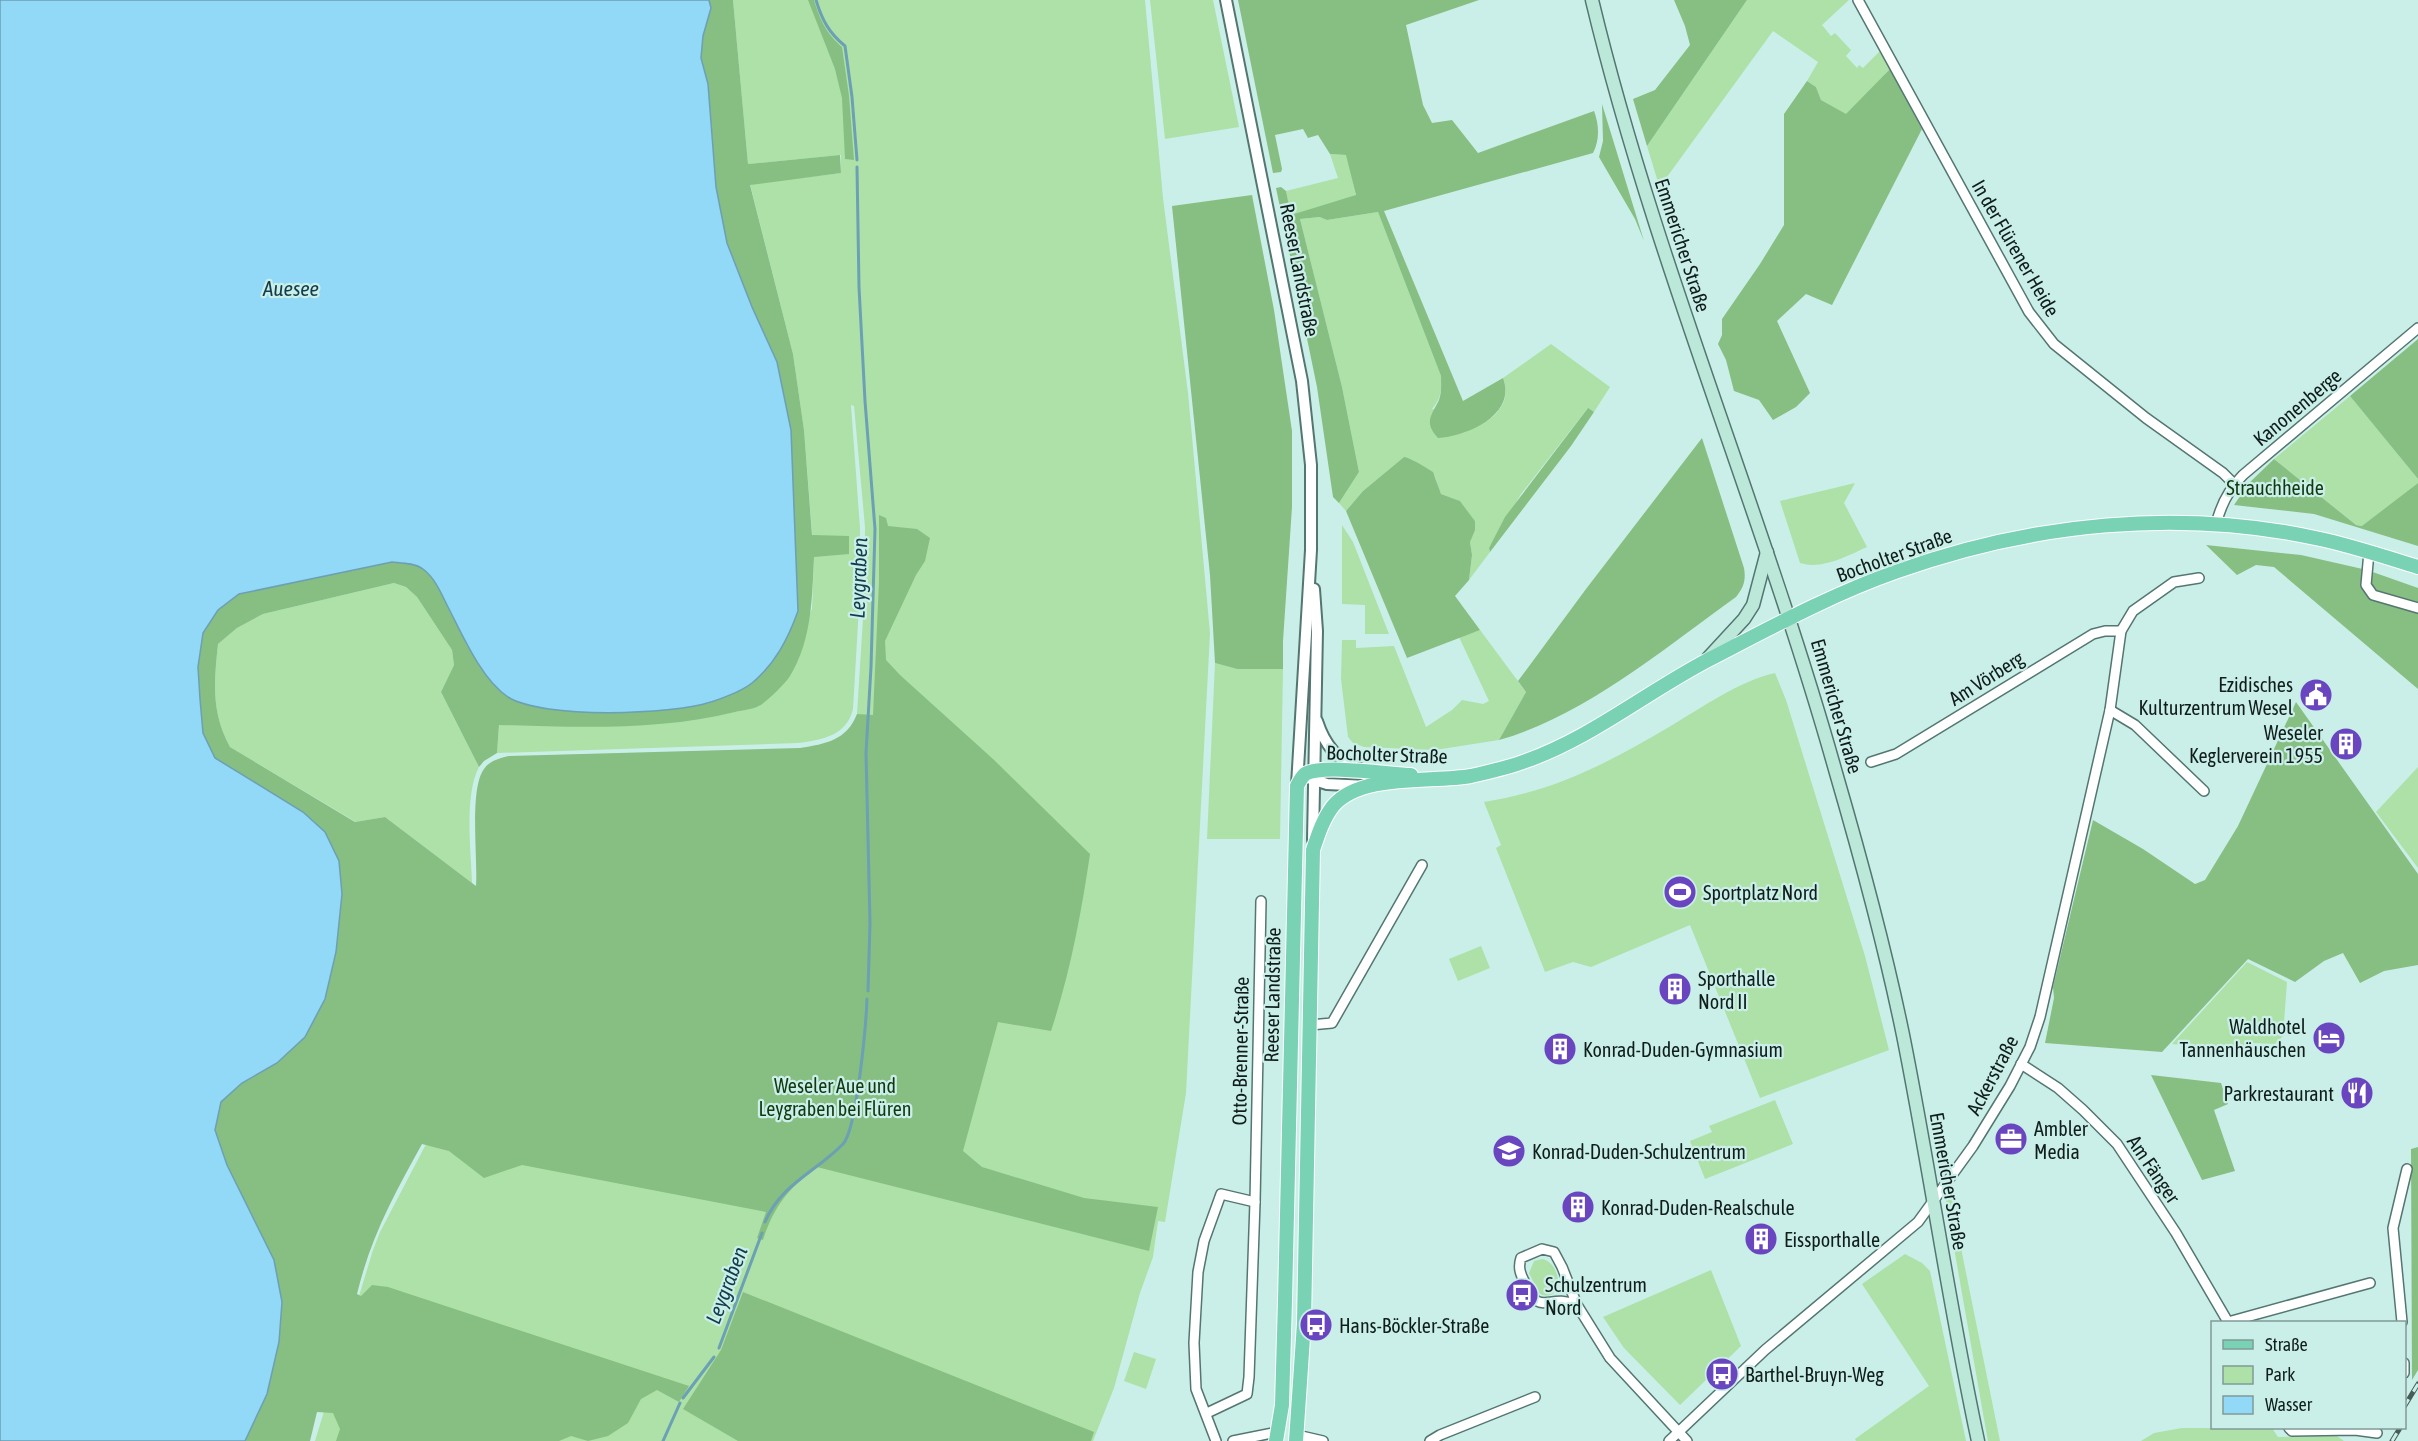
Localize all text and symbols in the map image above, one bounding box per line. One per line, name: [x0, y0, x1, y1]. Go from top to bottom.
street label: Emmericher Straße: [1651, 175, 1715, 315]
street label: In der Flürener Heide: [1968, 176, 2064, 320]
street label: Reeser Landstraße: [1276, 201, 1324, 339]
water label: Auesee: [262, 276, 319, 300]
street label: Kanonenberge: [2248, 364, 2346, 450]
park label: Strauchheide: [2226, 476, 2324, 499]
street label: Bocholter Straße: [1833, 523, 1955, 587]
water label: Leygraben: [845, 537, 871, 619]
street label: Emmericher Straße: [1807, 636, 1867, 776]
street label: Am Vörberg: [1944, 646, 2028, 710]
place label: Ezidisches Kulturzentrum Wesel: [2138, 673, 2294, 719]
public building icon: Ezidisches Kulturzentrum Wesel: [2298, 677, 2334, 713]
place label: Weseler Keglerverein 1955: [2189, 721, 2324, 767]
building icon: Weseler Keglerverein 1955: [2328, 726, 2364, 762]
street label: Bocholter Straße: [1326, 740, 1448, 768]
sports icon: Sportplatz Nord: [1662, 874, 1698, 910]
place label: Sportplatz Nord: [1703, 881, 1818, 904]
street label: Reeser Landstraße: [1259, 927, 1285, 1063]
place label: Sporthalle Nord II: [1698, 967, 1775, 1013]
building icon: Sporthalle Nord II: [1657, 971, 1693, 1007]
street label: Otto-Brenner-Straße: [1227, 976, 1253, 1126]
place label: Waldhotel Tannenhäuschen: [2180, 1015, 2307, 1061]
hotel icon: Waldhotel Tannenhäuschen: [2311, 1020, 2347, 1056]
building icon: Konrad-Duden-Gymnasium: [1542, 1031, 1578, 1067]
street label: Ackerstraße: [1961, 1031, 2023, 1119]
place label: Konrad-Duden-Gymnasium: [1583, 1038, 1783, 1061]
park label: Weseler Aue und Leygraben bei Flüren: [759, 1074, 911, 1120]
restaurant icon: Parkrestaurant: [2339, 1075, 2375, 1111]
place label: Parkrestaurant: [2224, 1082, 2334, 1105]
street label: Emmericher Straße: [1926, 1110, 1972, 1252]
place label: Ambler Media: [2034, 1117, 2089, 1163]
office icon: Ambler Media: [1993, 1121, 2029, 1157]
street label: Am Fänger: [2123, 1131, 2186, 1208]
school or university icon: Konrad-Duden-Schulzentrum: [1491, 1133, 1527, 1169]
place label: Konrad-Duden-Schulzentrum: [1532, 1140, 1746, 1163]
building icon: Konrad-Duden-Realschule: [1560, 1189, 1596, 1225]
place label: Konrad-Duden-Realschule: [1601, 1196, 1795, 1219]
building icon: Eissporthalle: [1743, 1221, 1779, 1257]
place label: Eissporthalle: [1784, 1228, 1880, 1251]
water label: Leygraben: [700, 1243, 752, 1327]
place label: Schulzentrum Nord: [1545, 1273, 1647, 1319]
bus stop icon: Schulzentrum Nord: [1504, 1277, 1540, 1313]
bus stop icon: Hans-Böckler-Straße: [1298, 1307, 1334, 1343]
place label: Hans-Böckler-Straße: [1339, 1314, 1489, 1337]
legend: [2211, 1321, 2406, 1429]
text: Straße: [2265, 1334, 2308, 1355]
bus stop icon: Barthel-Bruyn-Weg: [1704, 1356, 1740, 1392]
place label: Barthel-Bruyn-Weg: [1745, 1363, 1884, 1386]
text: Park: [2265, 1364, 2295, 1385]
text: Wasser: [2265, 1394, 2313, 1415]

